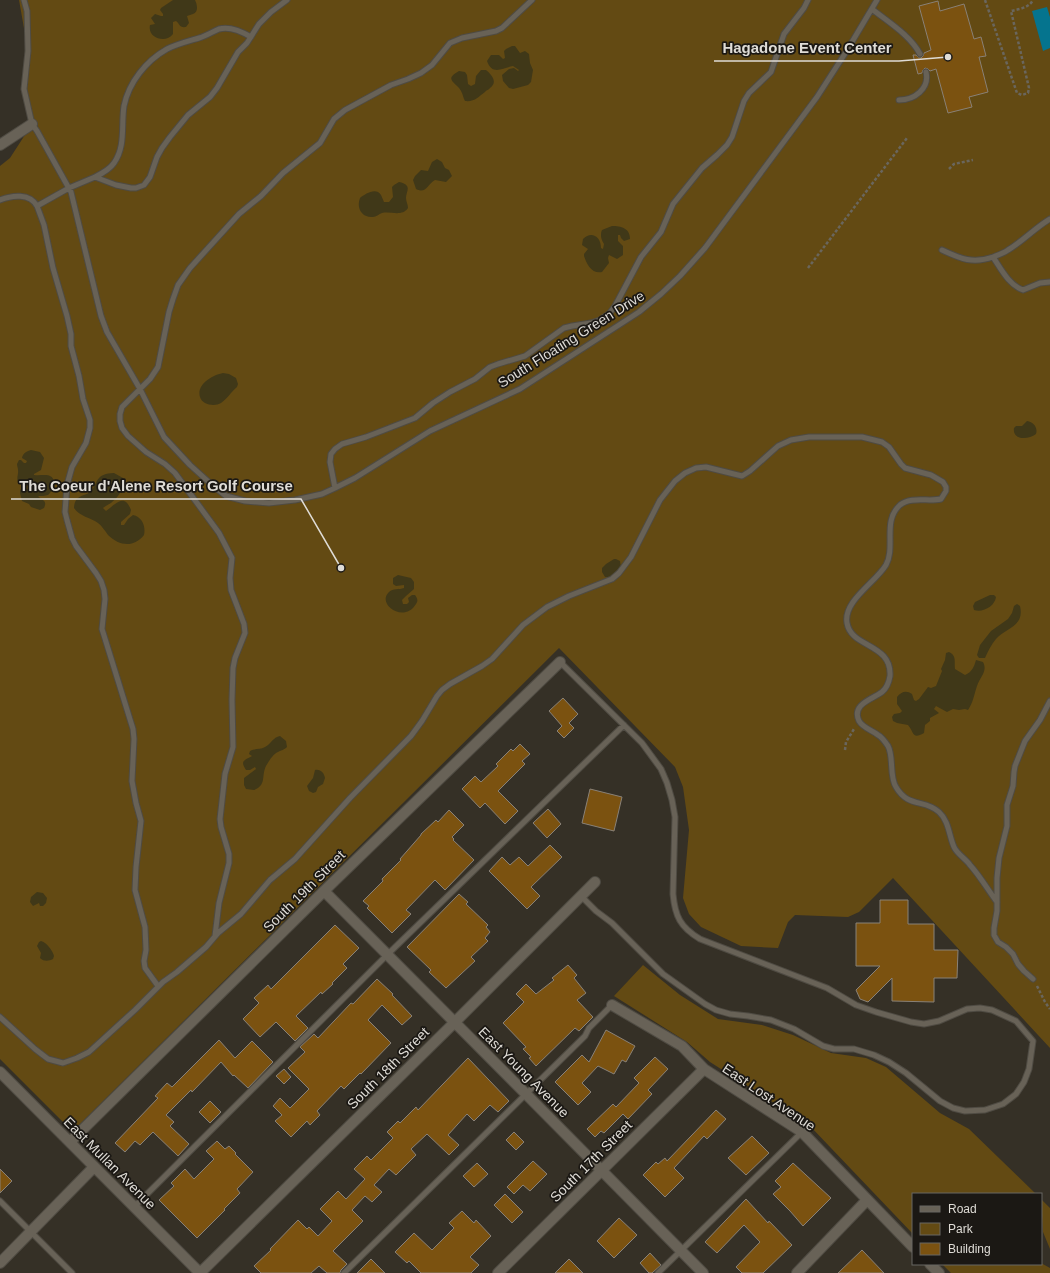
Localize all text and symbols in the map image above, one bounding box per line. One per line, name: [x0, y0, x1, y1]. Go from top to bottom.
callout: Hagadone Event Center: [714, 34, 899, 61]
text: Hagadone Event Center: [722, 39, 892, 56]
street label: South Floating Green Drive: [495, 287, 647, 391]
callout: The Coeur d'Alene Resort Golf Course: [11, 472, 301, 499]
text: The Coeur d'Alene Resort Golf Course: [19, 477, 293, 494]
street label: South 19th Street: [260, 847, 348, 935]
street label: East Young Avenue: [475, 1023, 573, 1121]
street label: South 18th Street: [344, 1024, 432, 1112]
street label: East Lost Avenue: [719, 1060, 819, 1134]
street label: East Mullan Avenue: [61, 1114, 159, 1212]
street label: South 17th Street: [547, 1117, 635, 1205]
legend: [912, 1193, 1042, 1265]
text: Road: [948, 1202, 977, 1216]
text: Park: [948, 1222, 974, 1236]
text: Building: [948, 1242, 991, 1256]

